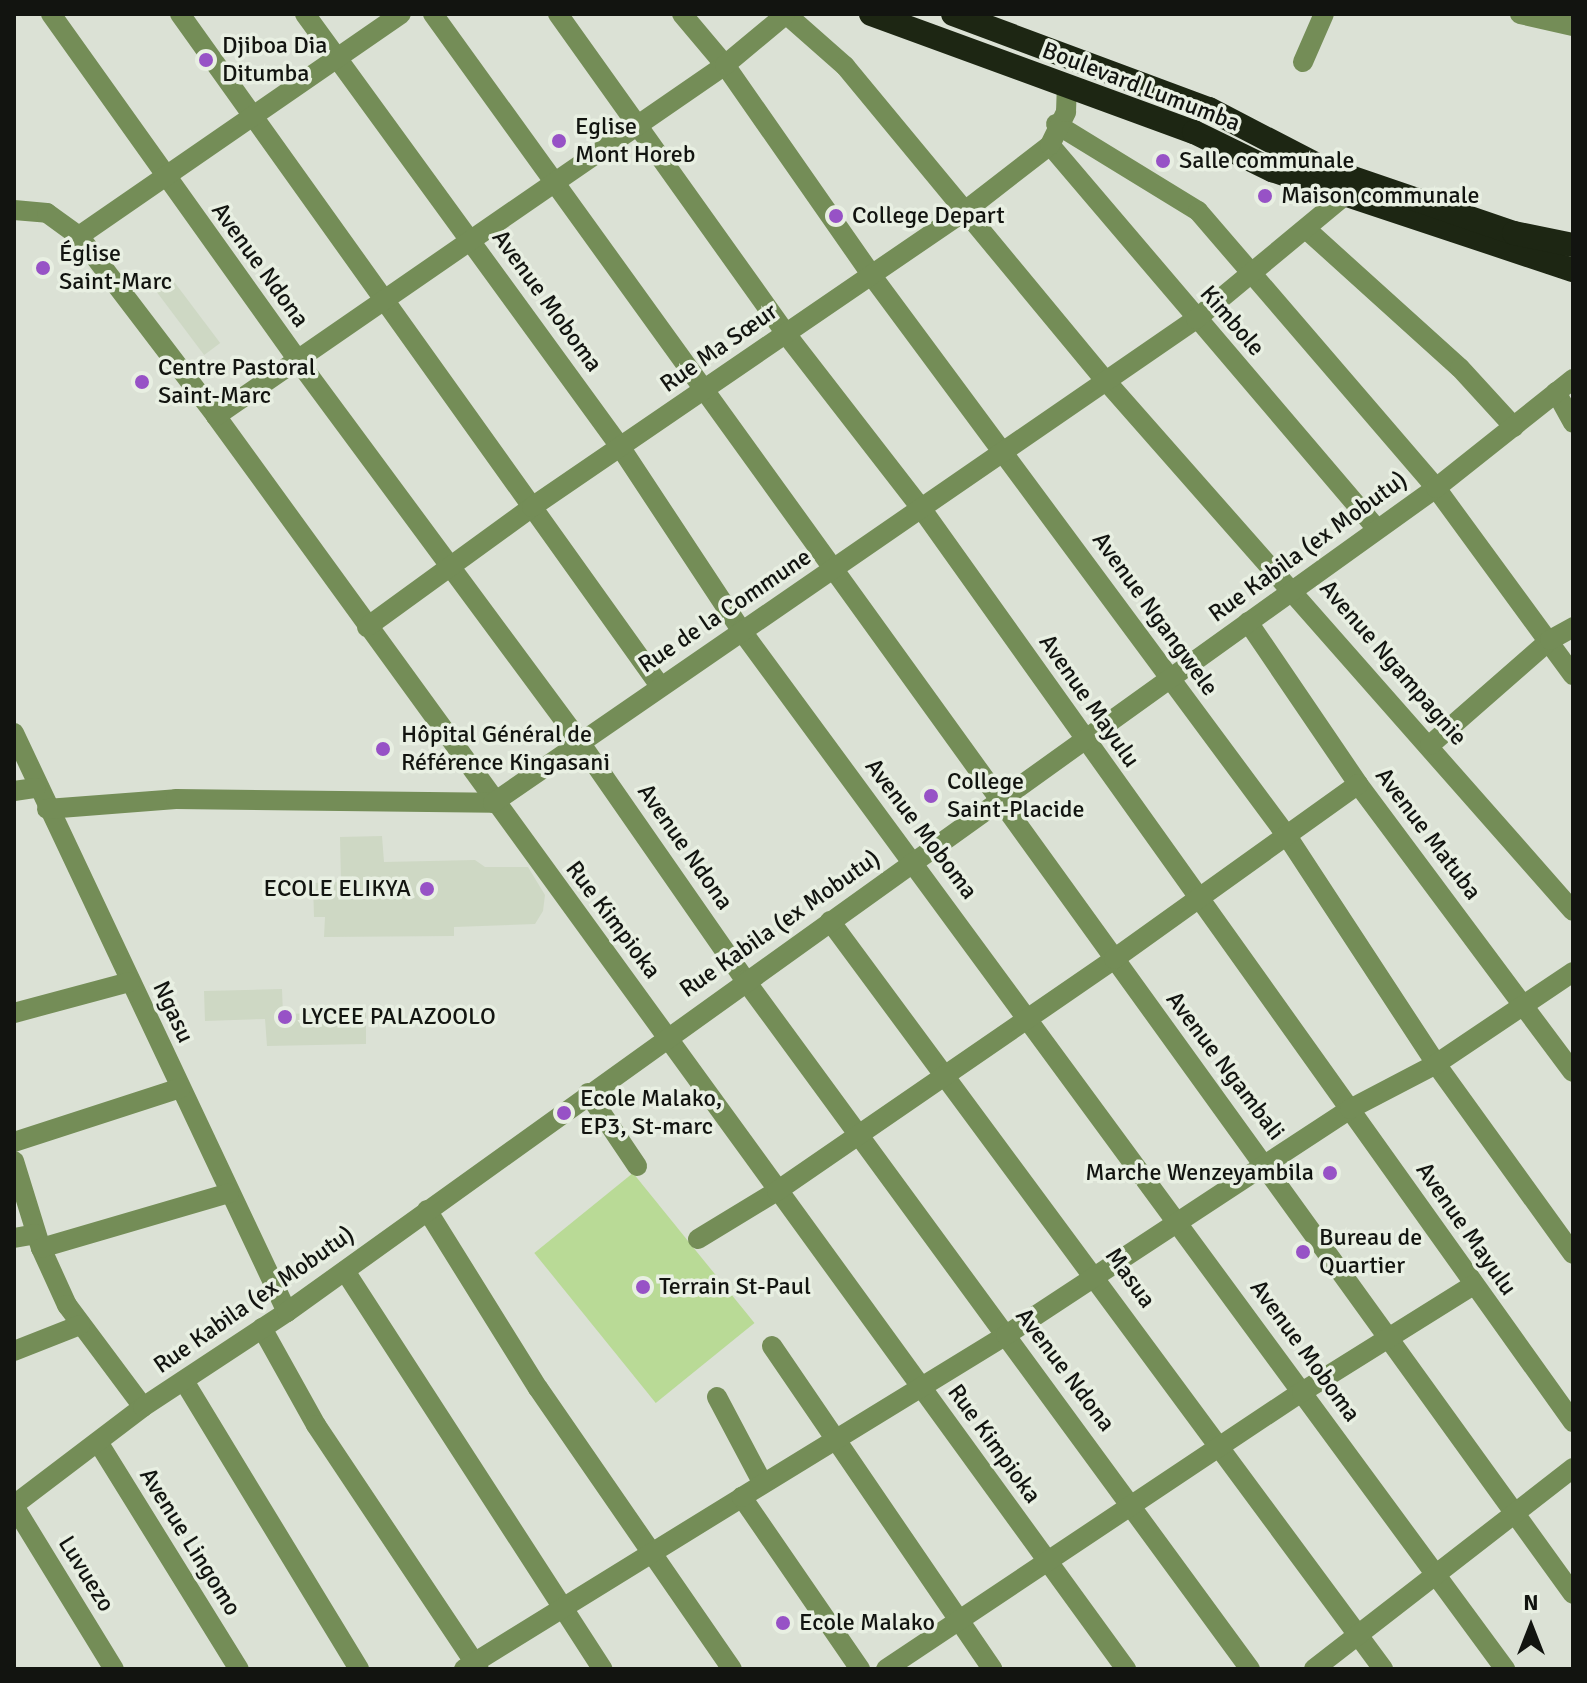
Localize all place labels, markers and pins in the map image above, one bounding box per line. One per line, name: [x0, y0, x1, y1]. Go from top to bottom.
place label: Djiboa Dia Ditumba: [222, 32, 328, 88]
marker: Djiboa Dia Ditumba: [197, 51, 215, 69]
place label: Eglise Mont Horeb: [575, 113, 695, 169]
marker: Eglise Mont Horeb: [550, 132, 568, 150]
place label: Salle communale: [1179, 147, 1354, 175]
marker: Salle communale: [1154, 152, 1172, 170]
place label: Maison communale: [1281, 182, 1480, 210]
marker: Maison communale: [1256, 187, 1274, 205]
place label: College Depart: [852, 202, 1005, 230]
marker: College Depart: [827, 207, 845, 225]
place label: Église Saint-Marc: [59, 240, 172, 296]
marker: Église Saint-Marc: [34, 259, 52, 277]
place label: Centre Pastoral Saint-Marc: [158, 354, 316, 410]
marker: Centre Pastoral Saint-Marc: [133, 373, 151, 391]
place label: Hôpital Général de Référence Kingasani: [401, 721, 610, 777]
marker: Hôpital Général de Référence Kingasani: [372, 738, 394, 760]
place label: College Saint-Placide: [947, 768, 1085, 824]
marker: College Saint-Placide: [922, 787, 940, 805]
place label: ECOLE ELIKYA: [264, 875, 411, 903]
marker: ECOLE ELIKYA: [418, 880, 436, 898]
place label: LYCEE PALAZOOLO: [301, 1003, 496, 1031]
marker: LYCEE PALAZOOLO: [276, 1008, 294, 1026]
place label: Ecole Malako, EP3, St-marc: [580, 1085, 722, 1141]
marker: Ecole Malako, EP3, St-marc: [555, 1104, 573, 1122]
place label: Marche Wenzeyambila: [1085, 1159, 1314, 1187]
marker: Marche Wenzeyambila: [1321, 1164, 1339, 1182]
place label: Bureau de Quartier: [1319, 1224, 1422, 1280]
marker: Bureau de Quartier: [1294, 1243, 1312, 1261]
place label: Terrain St-Paul: [659, 1273, 811, 1301]
marker: Terrain St-Paul: [634, 1278, 652, 1296]
place label: Ecole Malako: [799, 1609, 935, 1637]
marker: Ecole Malako: [774, 1614, 792, 1632]

